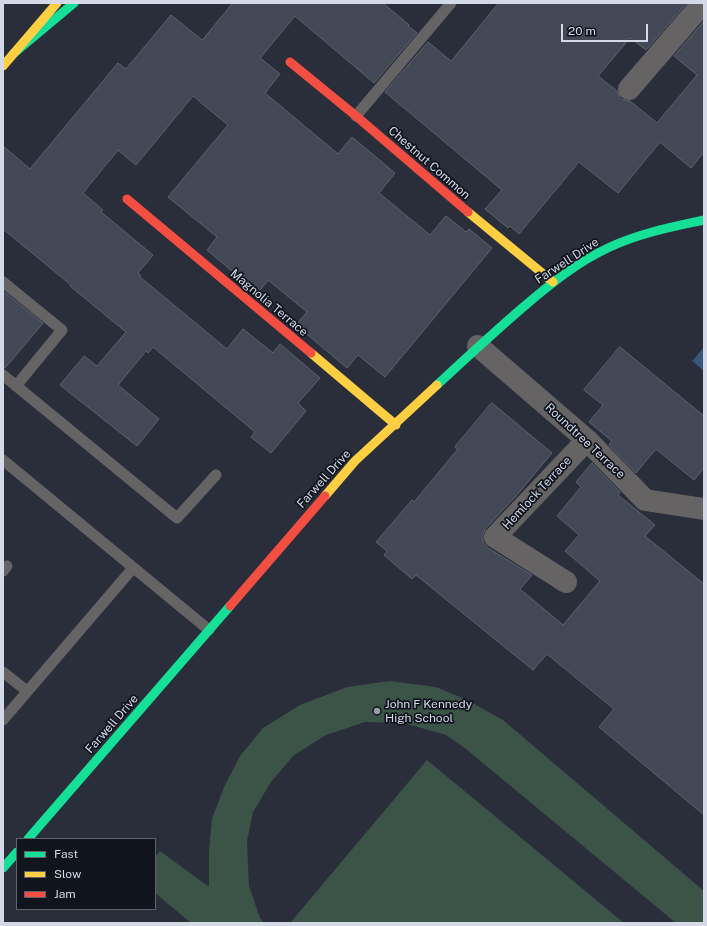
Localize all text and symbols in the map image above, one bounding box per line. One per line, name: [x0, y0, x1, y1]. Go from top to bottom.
scale bar: [563, 16, 650, 42]
text: 20 m: [568, 24, 596, 38]
street label: Chestnut Common: [385, 124, 473, 202]
street label: Farwell Drive: [532, 235, 602, 287]
street label: Magnolia Terrace: [227, 266, 311, 340]
street label: Roundtree Terrace: [542, 400, 628, 482]
street label: Farwell Drive: [294, 447, 354, 511]
street label: Hemlock Terrace: [499, 453, 575, 533]
street label: Farwell Drive: [83, 692, 141, 756]
place label: John F Kennedy High School: [385, 697, 472, 725]
marker: John F Kennedy High School: [372, 706, 382, 716]
legend: [16, 838, 156, 910]
text: Fast: [54, 847, 78, 861]
text: Slow: [54, 867, 81, 881]
text: Jam: [54, 887, 76, 901]

